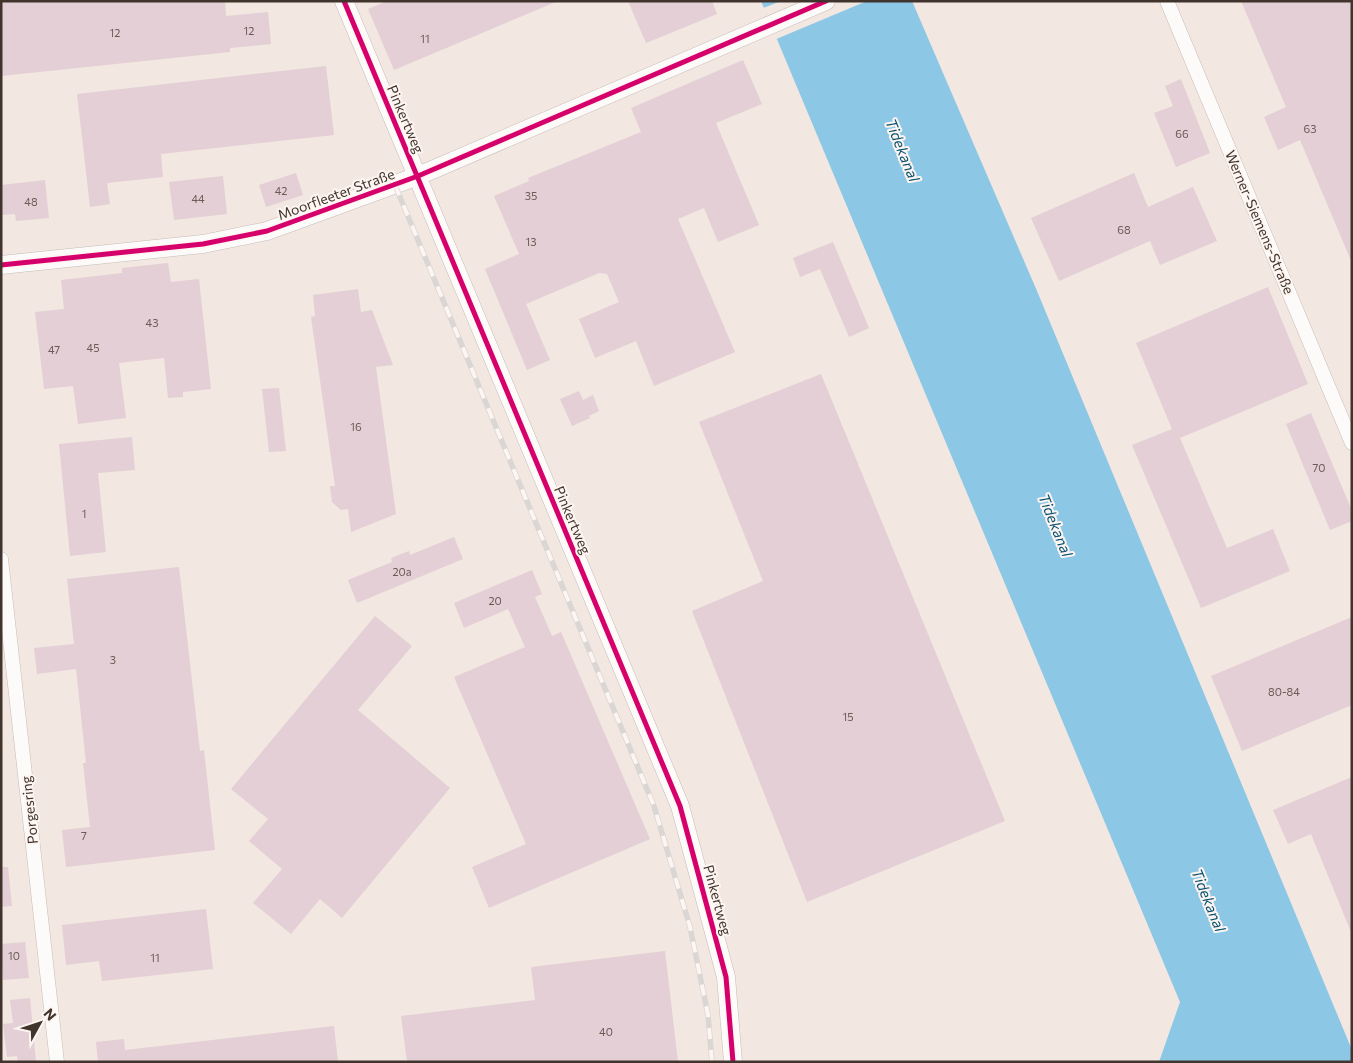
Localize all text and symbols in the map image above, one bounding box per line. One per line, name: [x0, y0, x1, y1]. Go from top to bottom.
house number: 12: [244, 24, 254, 37]
house number: 12: [110, 26, 120, 39]
house number: 11: [420, 32, 430, 45]
street label: Pinkertweg: [384, 82, 428, 156]
water label: Tidekanal: [882, 116, 924, 185]
house number: 63: [1304, 122, 1316, 135]
house number: 66: [1175, 127, 1189, 140]
street label: Werner-Siemens-Straße: [1222, 147, 1298, 297]
street label: Moorfleeter Straße: [275, 165, 397, 223]
house number: 42: [275, 184, 287, 197]
house number: 35: [525, 189, 537, 202]
house number: 44: [191, 192, 205, 205]
house number: 48: [24, 195, 38, 208]
house number: 68: [1117, 223, 1131, 236]
house number: 13: [526, 235, 536, 248]
house number: 43: [146, 316, 158, 329]
house number: 45: [87, 341, 99, 354]
house number: 47: [48, 343, 60, 356]
house number: 16: [350, 420, 362, 433]
house number: 70: [1313, 461, 1325, 474]
street label: Pinkertweg: [551, 483, 595, 557]
water label: Tidekanal: [1035, 491, 1077, 560]
house number: 1: [82, 507, 86, 520]
house number: 20a: [392, 565, 412, 578]
house number: 20: [488, 594, 502, 607]
house number: 3: [110, 653, 116, 666]
house number: 80-84: [1268, 685, 1300, 698]
house number: 15: [842, 710, 854, 723]
street label: Porgesring: [17, 775, 41, 845]
house number: 7: [81, 829, 87, 842]
street label: Pinkertweg: [700, 863, 736, 938]
water label: Tidekanal: [1188, 866, 1230, 935]
house number: 10: [8, 949, 20, 962]
house number: 11: [150, 951, 160, 964]
north arrow: [15, 998, 65, 1048]
text: N: [40, 1005, 60, 1024]
house number: 40: [599, 1025, 613, 1038]

